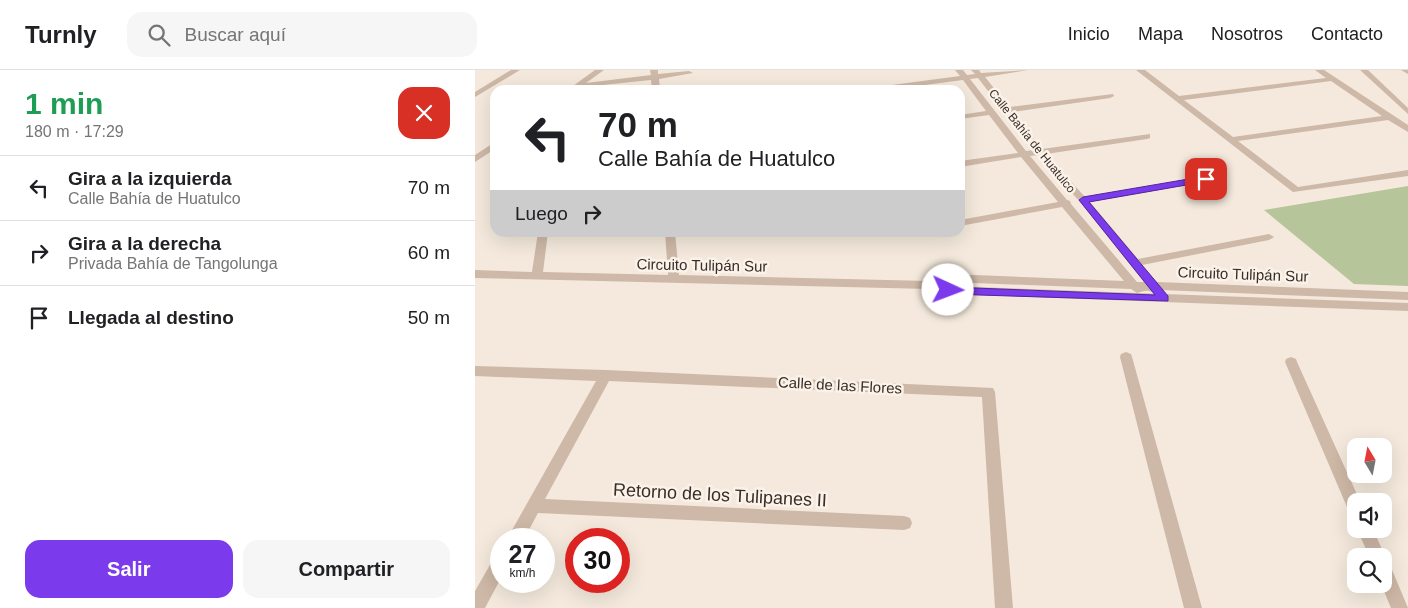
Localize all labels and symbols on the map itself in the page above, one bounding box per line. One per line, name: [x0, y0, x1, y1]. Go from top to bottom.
street label: Calle Bahía de Huatulco: [986, 86, 1078, 196]
pin: [1185, 158, 1227, 200]
street label: Circuito Tulipán Sur: [636, 255, 768, 275]
position arrow: [921, 263, 973, 315]
street label: Circuito Tulipán Sur: [1177, 263, 1309, 285]
street label: Calle de las Flores: [778, 373, 902, 397]
north arrow: [1347, 438, 1393, 482]
street label: Retorno de los Tulipanes II: [613, 479, 827, 511]
speed limit sign: 30: [565, 528, 630, 593]

